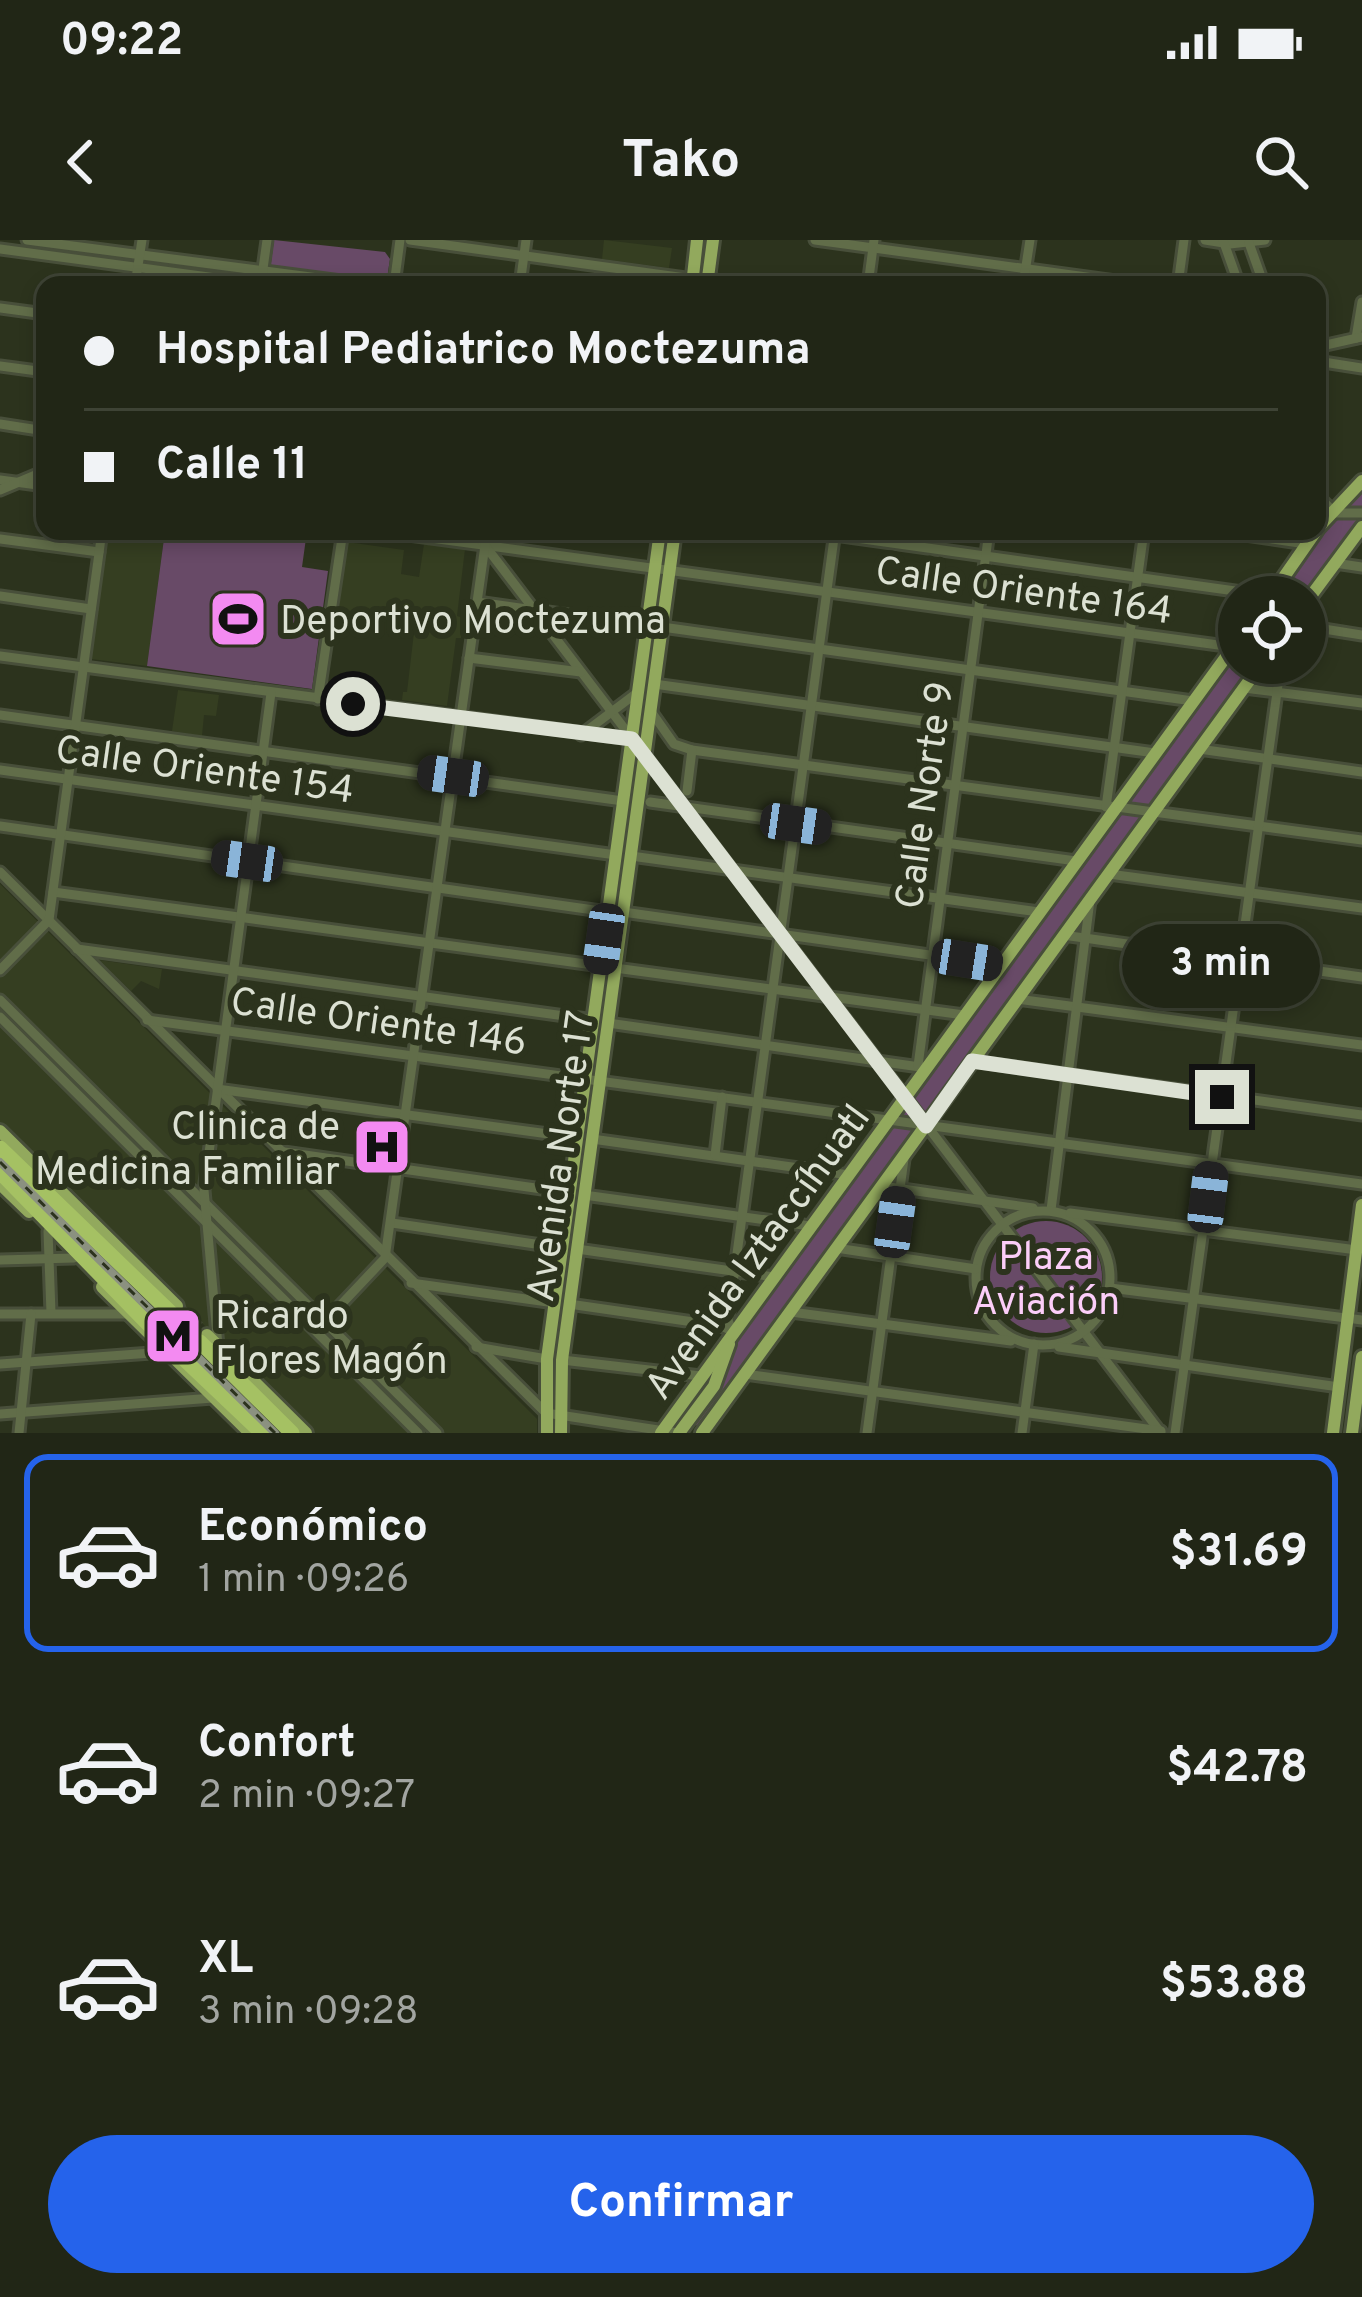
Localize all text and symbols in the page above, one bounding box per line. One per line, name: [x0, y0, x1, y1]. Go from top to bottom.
text: 09:22: [60, 14, 183, 71]
text: Tako: [622, 128, 740, 197]
icon: back: [48, 129, 114, 195]
icon: search: [1248, 129, 1314, 195]
text: Hospital Pediatrico Moctezuma: [156, 323, 811, 380]
text: Calle 11: [156, 438, 308, 495]
street label: Calle Oriente 164: [872, 548, 1175, 639]
map controls: [1218, 576, 1326, 684]
button: locate: [1218, 576, 1326, 684]
sports icon: Deportivo Moctezuma: [207, 588, 269, 650]
place label: Deportivo Moctezuma: [280, 599, 666, 648]
route start: [326, 677, 380, 731]
street label: Calle Norte 9: [887, 679, 968, 912]
street label: Calle Oriente 154: [52, 727, 357, 818]
car: [415, 753, 491, 799]
car: [758, 801, 834, 847]
car: [209, 838, 285, 884]
car: [581, 901, 627, 977]
callout: 3 min: [1123, 923, 1321, 1007]
car: [929, 937, 1005, 983]
text: 3 min: [1170, 941, 1272, 990]
street label: Calle Oriente 146: [227, 979, 530, 1069]
street label: Avenida Norte 17: [519, 1008, 608, 1305]
route end: [1195, 1070, 1249, 1124]
street label: Avenida Iztaccíhuatl: [636, 1097, 883, 1411]
place label: Clinica de Medicina Familiar: [35, 1105, 340, 1199]
hospital icon: Clinica de Medicina Familiar: [351, 1116, 413, 1178]
car: [1186, 1159, 1230, 1235]
car: [872, 1184, 918, 1260]
park label: Plaza Aviación: [972, 1235, 1120, 1329]
place label: Ricardo Flores Magón: [215, 1294, 448, 1388]
metro station icon: Ricardo Flores Magón: [142, 1305, 204, 1367]
icon: car: [54, 1499, 162, 1607]
text: Económico: [198, 1500, 428, 1557]
text: $31.69: [1169, 1525, 1308, 1582]
text: 1 min · 09:26: [198, 1557, 409, 1606]
icon: car: [54, 1715, 162, 1823]
text: Confort: [198, 1716, 355, 1773]
text: $42.78: [1166, 1741, 1308, 1798]
text: 2 min · 09:27: [198, 1773, 415, 1822]
icon: car: [54, 1931, 162, 2039]
text: XL: [198, 1932, 253, 1989]
text: $53.88: [1160, 1957, 1308, 2014]
text: 3 min · 09:28: [198, 1989, 419, 2038]
button: Confirmar: [48, 2135, 1314, 2273]

